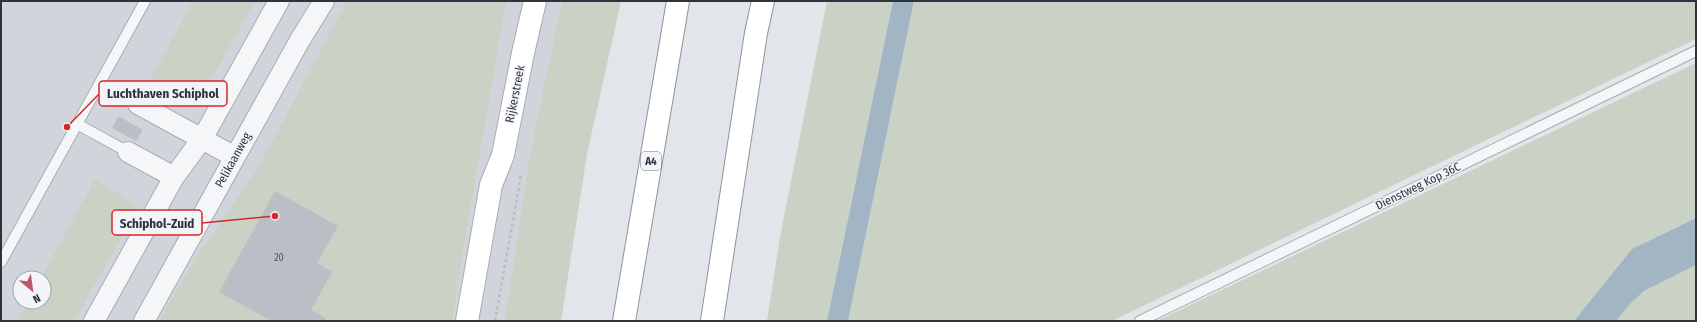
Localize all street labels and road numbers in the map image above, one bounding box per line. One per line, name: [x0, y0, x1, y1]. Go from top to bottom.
street label: Rijkerstreek: [503, 64, 528, 124]
street label: Pelikaanweg: [212, 130, 254, 190]
road number: A4: [641, 152, 661, 170]
street label: Dienstweg Kop 36C: [1373, 159, 1463, 213]

